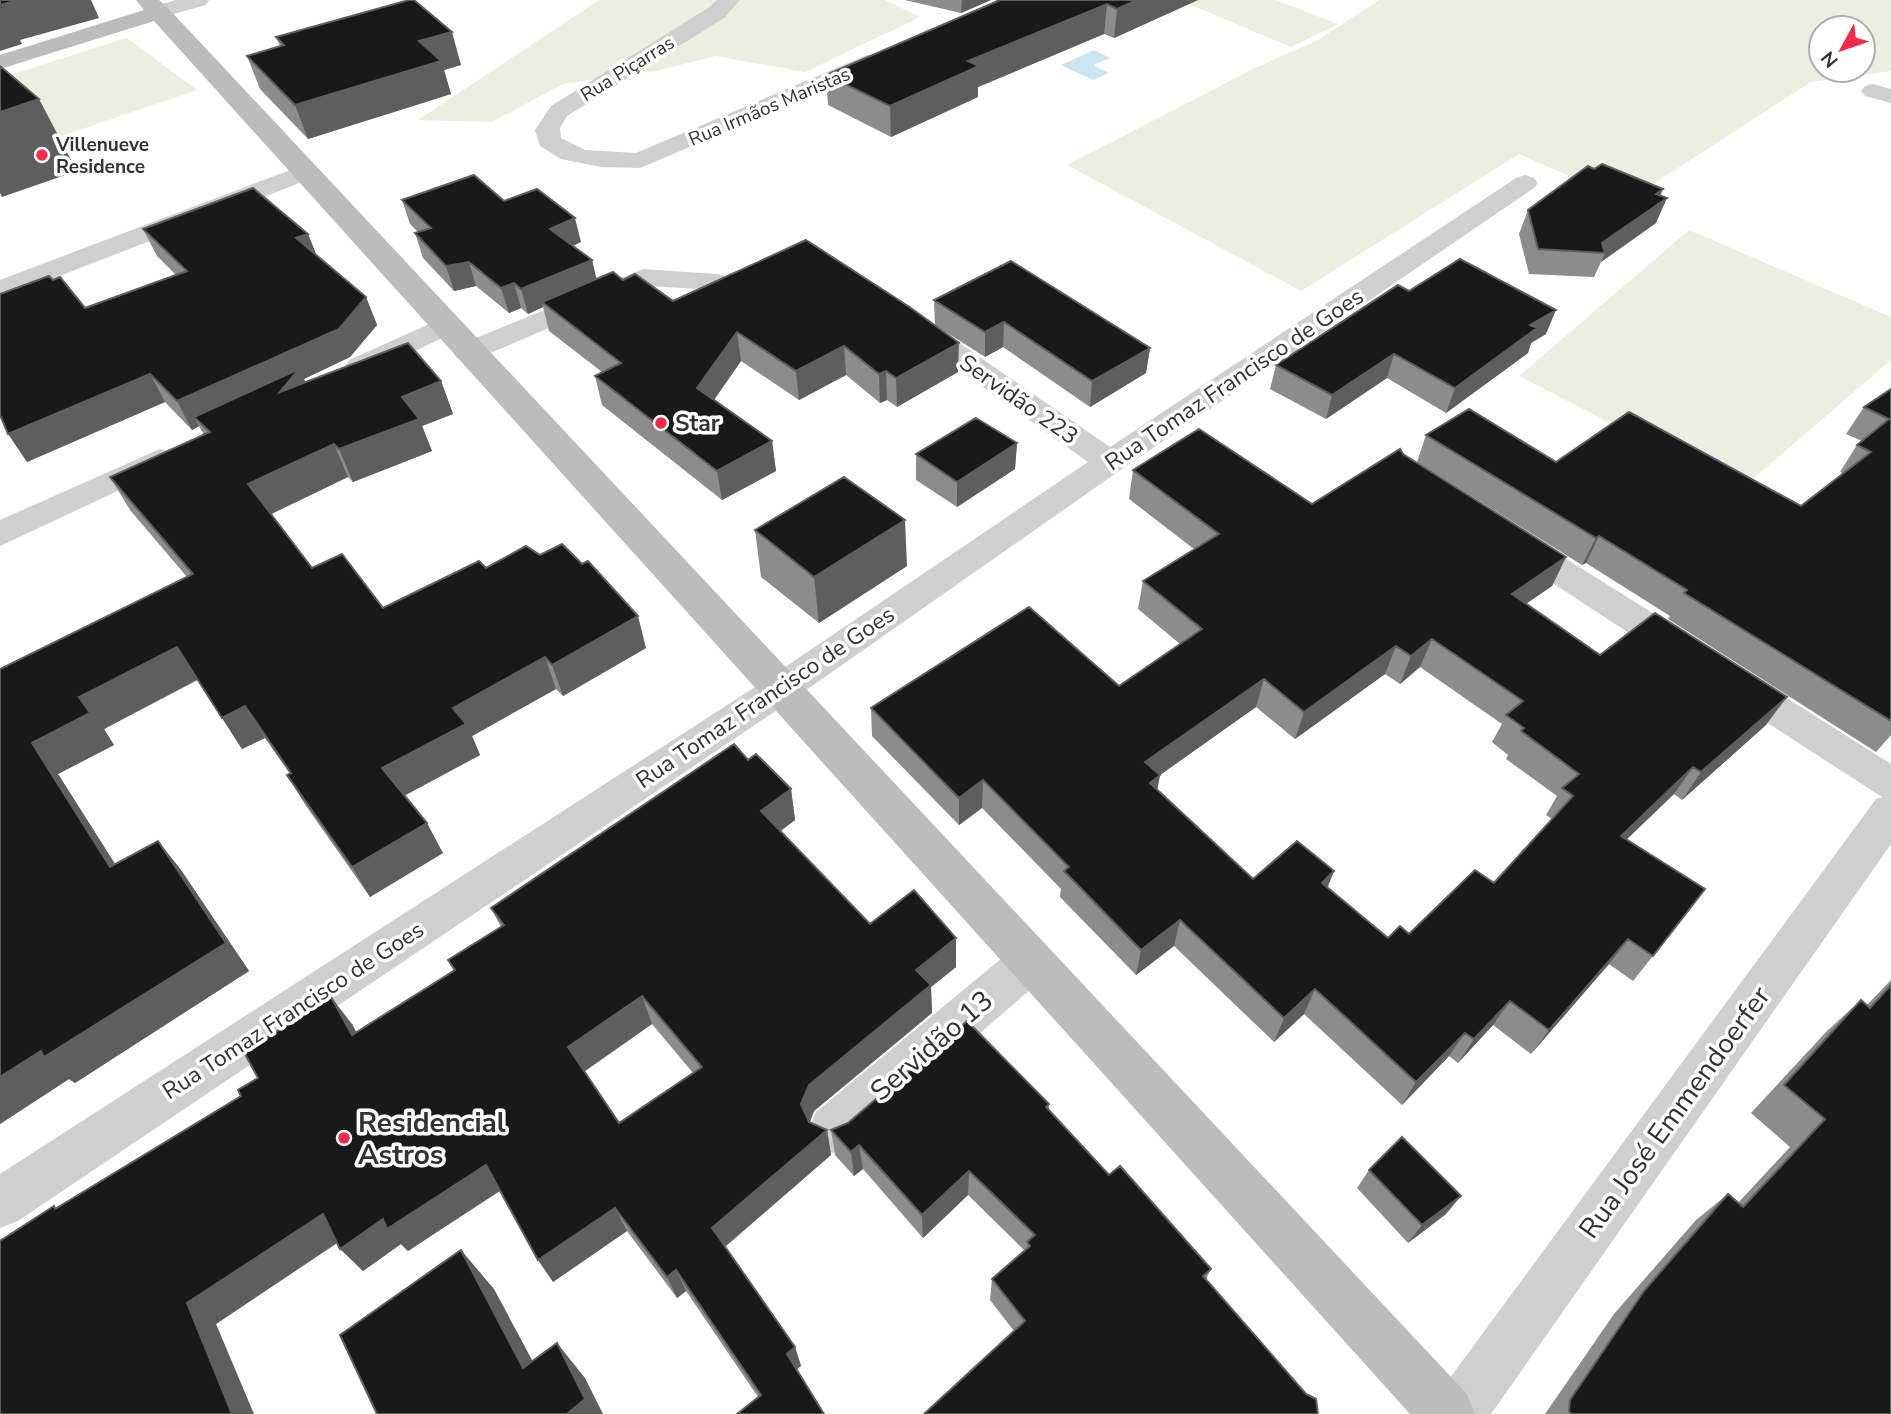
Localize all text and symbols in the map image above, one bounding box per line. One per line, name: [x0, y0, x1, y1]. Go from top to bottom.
north arrow: [1807, 14, 1877, 84]
street label: Rua Piçarras: [576, 30, 679, 108]
text: N: [1815, 45, 1844, 73]
street label: Rua Irmãos Maristas: [685, 61, 854, 153]
place label: Villenueve Residence: [55, 132, 149, 180]
marker: Villenueve Residence: [34, 147, 50, 163]
street label: Rua Tomaz Francisco de Goes: [1099, 281, 1370, 478]
street label: Servidão 223: [953, 347, 1084, 452]
place label: Star: [675, 408, 720, 439]
marker: Star: [653, 415, 669, 431]
street label: Rua Tomaz Francisco de Goes: [630, 599, 901, 796]
street label: Rua Tomaz Francisco de Goes: [157, 914, 430, 1107]
street label: Rua José Emmendoerfer: [1570, 979, 1779, 1246]
street label: Servidão 13: [862, 982, 1001, 1110]
place label: Residencial Astros: [358, 1104, 506, 1174]
marker: Residencial Astros: [336, 1130, 352, 1146]

